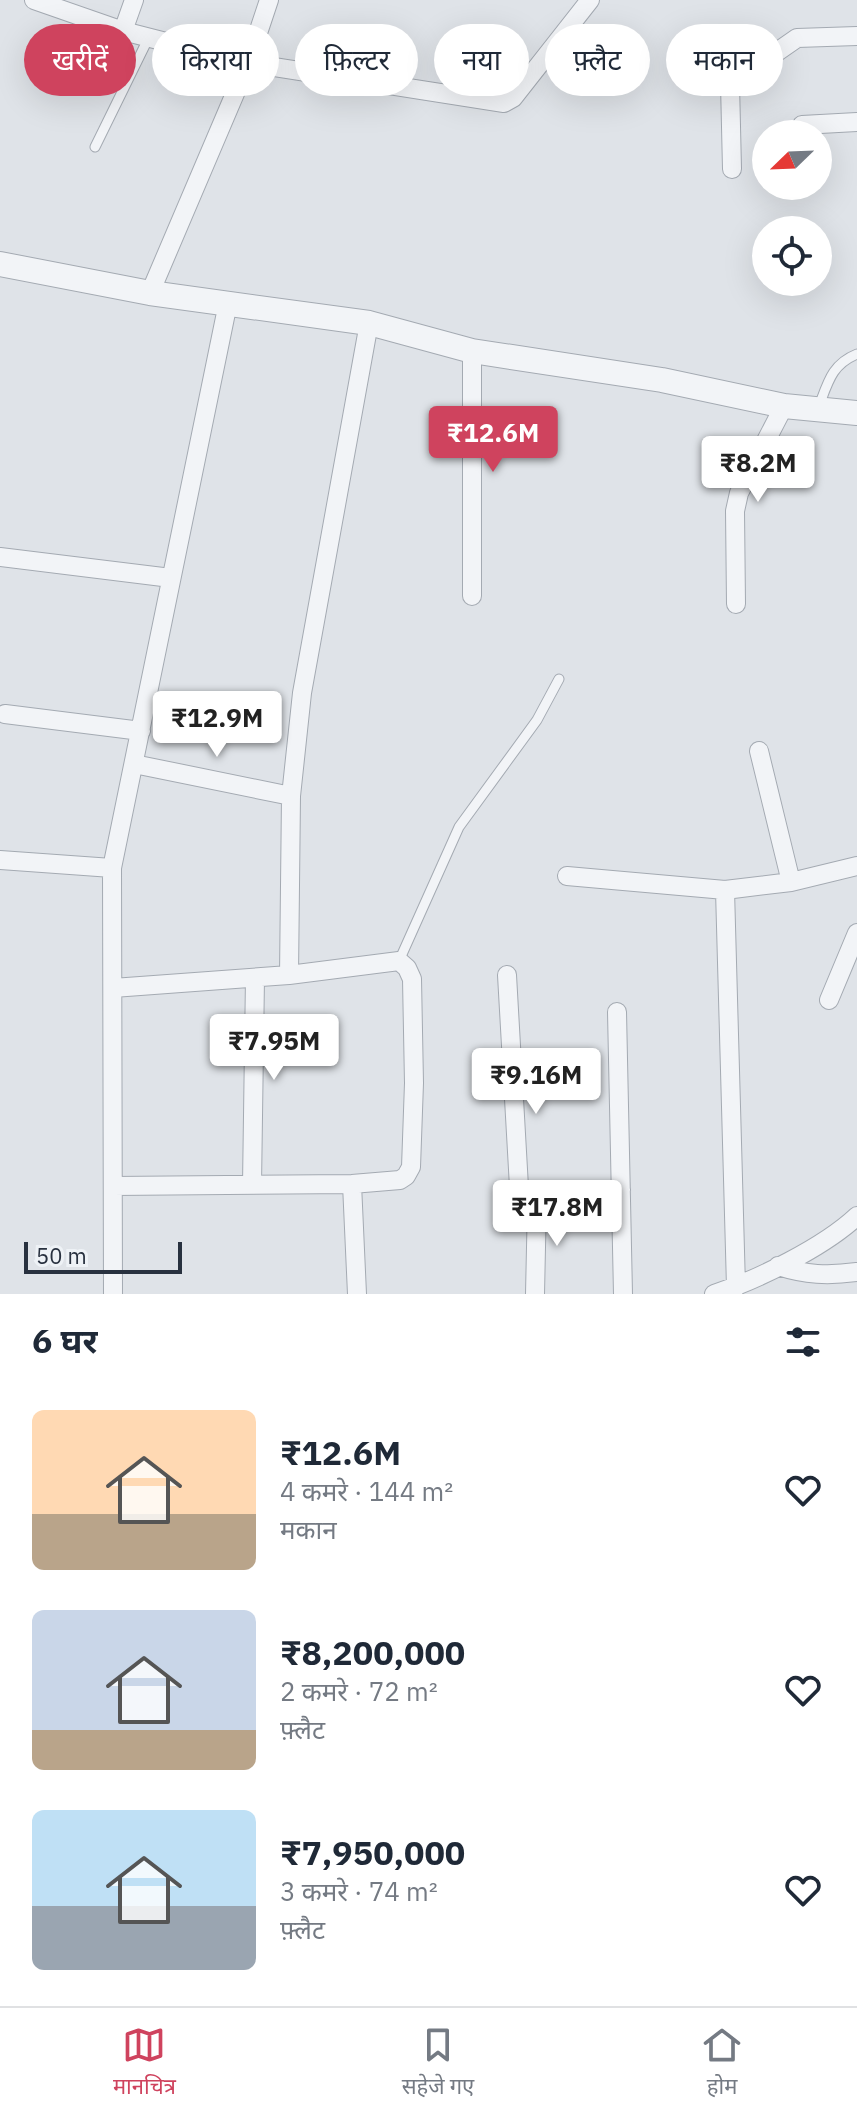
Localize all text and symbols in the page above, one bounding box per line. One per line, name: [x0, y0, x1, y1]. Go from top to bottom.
chip: खरीदें: [24, 24, 136, 96]
chip: किराया: [152, 24, 279, 96]
chip: फ़िल्टर: [295, 24, 418, 96]
chip: नया: [434, 24, 529, 96]
chip: फ़्लैट: [545, 24, 650, 96]
chip: मकान: [666, 24, 783, 96]
north arrow: [752, 120, 832, 200]
map controls: [752, 120, 832, 296]
button: locate: [752, 216, 832, 296]
pin: ₹12.6M: [428, 406, 558, 474]
text: ₹12.6M: [447, 415, 539, 449]
pin: ₹8.2M: [702, 436, 814, 504]
text: ₹8.2M: [720, 445, 796, 479]
pin: ₹12.9M: [152, 691, 282, 759]
text: ₹12.9M: [171, 700, 263, 734]
pin: ₹7.95M: [209, 1014, 339, 1082]
text: ₹7.95M: [228, 1023, 320, 1057]
pin: ₹9.16M: [471, 1048, 601, 1116]
text: ₹9.16M: [490, 1057, 582, 1091]
pin: ₹17.8M: [492, 1180, 622, 1248]
text: ₹17.8M: [511, 1189, 603, 1223]
scale bar: [24, 1238, 182, 1274]
text: 50 m: [36, 1241, 87, 1270]
text: 6 घर: [32, 1318, 97, 1362]
icon: filters: [781, 1320, 825, 1364]
text: ₹12.6M: [280, 1430, 401, 1474]
icon: home: [96, 1442, 192, 1538]
icon: heart: [781, 1468, 825, 1512]
text: 4 कमरे · 144 m²: [280, 1474, 453, 1508]
text: मकान: [280, 1512, 337, 1546]
text: ₹8,200,000: [280, 1630, 465, 1674]
icon: home: [96, 1642, 192, 1738]
icon: heart: [781, 1668, 825, 1712]
text: 2 कमरे · 72 m²: [280, 1674, 438, 1708]
text: फ़्लैट: [280, 1712, 325, 1746]
text: ₹7,950,000: [280, 1830, 465, 1874]
icon: home: [96, 1842, 192, 1938]
icon: heart: [781, 1868, 825, 1912]
text: 3 कमरे · 74 m²: [280, 1874, 438, 1908]
text: फ़्लैट: [280, 1912, 325, 1946]
tab: मानचित्र: [113, 2023, 176, 2103]
tab: सहेजे गए: [402, 2023, 474, 2103]
tab: होम: [700, 2023, 744, 2103]

